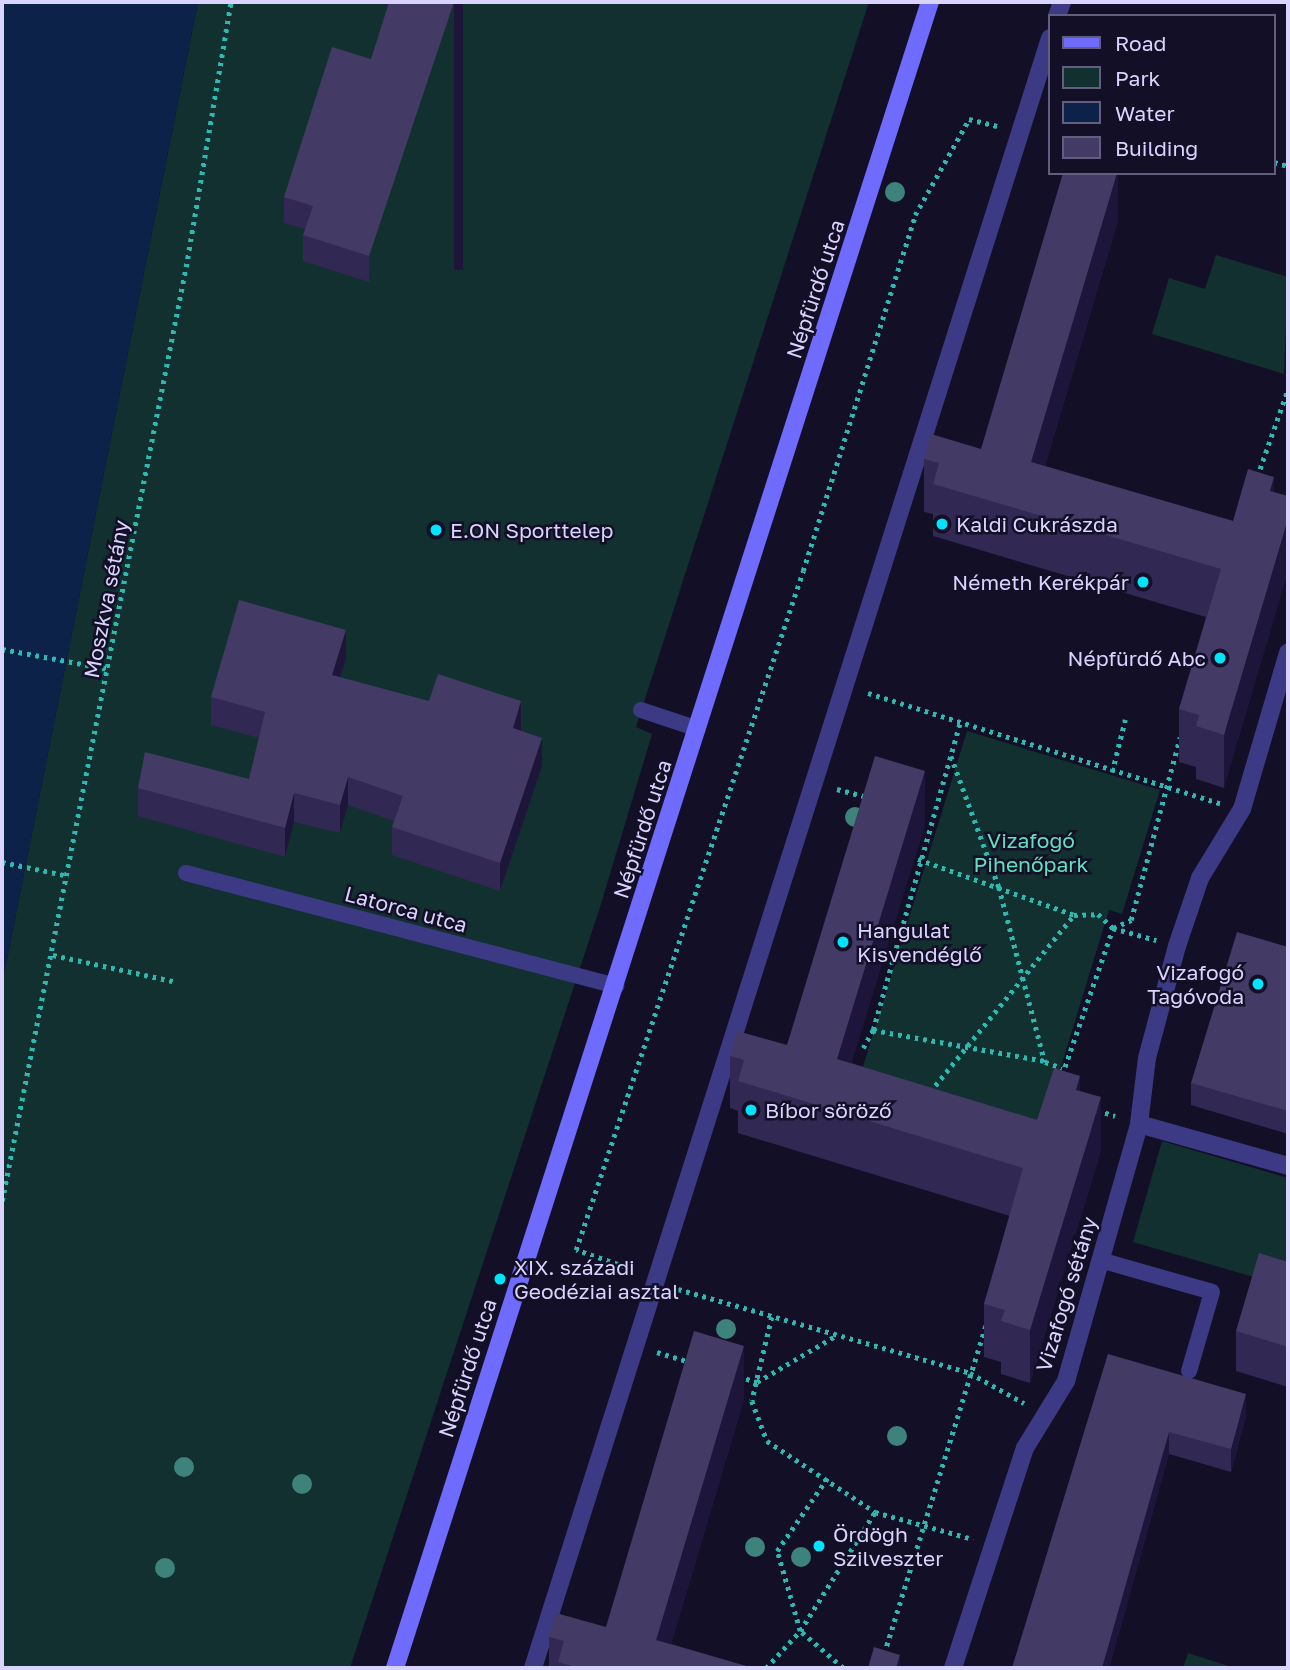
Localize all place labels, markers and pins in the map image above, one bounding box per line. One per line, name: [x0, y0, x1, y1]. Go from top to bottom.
place label: Kaldi Cukrászda: [956, 511, 1118, 537]
marker: Kaldi Cukrászda: [934, 516, 950, 532]
place label: E.ON Sporttelep: [450, 517, 613, 543]
marker: E.ON Sporttelep: [428, 522, 444, 538]
place label: Németh Kerékpár: [952, 569, 1129, 595]
marker: Németh Kerékpár: [1135, 574, 1151, 590]
place label: Népfürdő Abc: [1068, 645, 1206, 671]
marker: Népfürdő Abc: [1212, 650, 1228, 666]
place label: Hangulat Kisvendéglő: [857, 917, 982, 967]
marker: Hangulat Kisvendéglő: [835, 934, 851, 950]
place label: Vizafogó Tagóvoda: [1147, 959, 1244, 1009]
marker: Vizafogó Tagóvoda: [1250, 976, 1266, 992]
place label: Bíbor söröző: [765, 1097, 892, 1123]
marker: Bíbor söröző: [743, 1102, 759, 1118]
place label: XIX. századi Geodéziai asztal: [514, 1254, 679, 1304]
marker: XIX. századi Geodéziai asztal: [492, 1271, 508, 1287]
place label: Ördögh Szilveszter: [833, 1521, 943, 1571]
marker: Ördögh Szilveszter: [811, 1538, 827, 1554]

